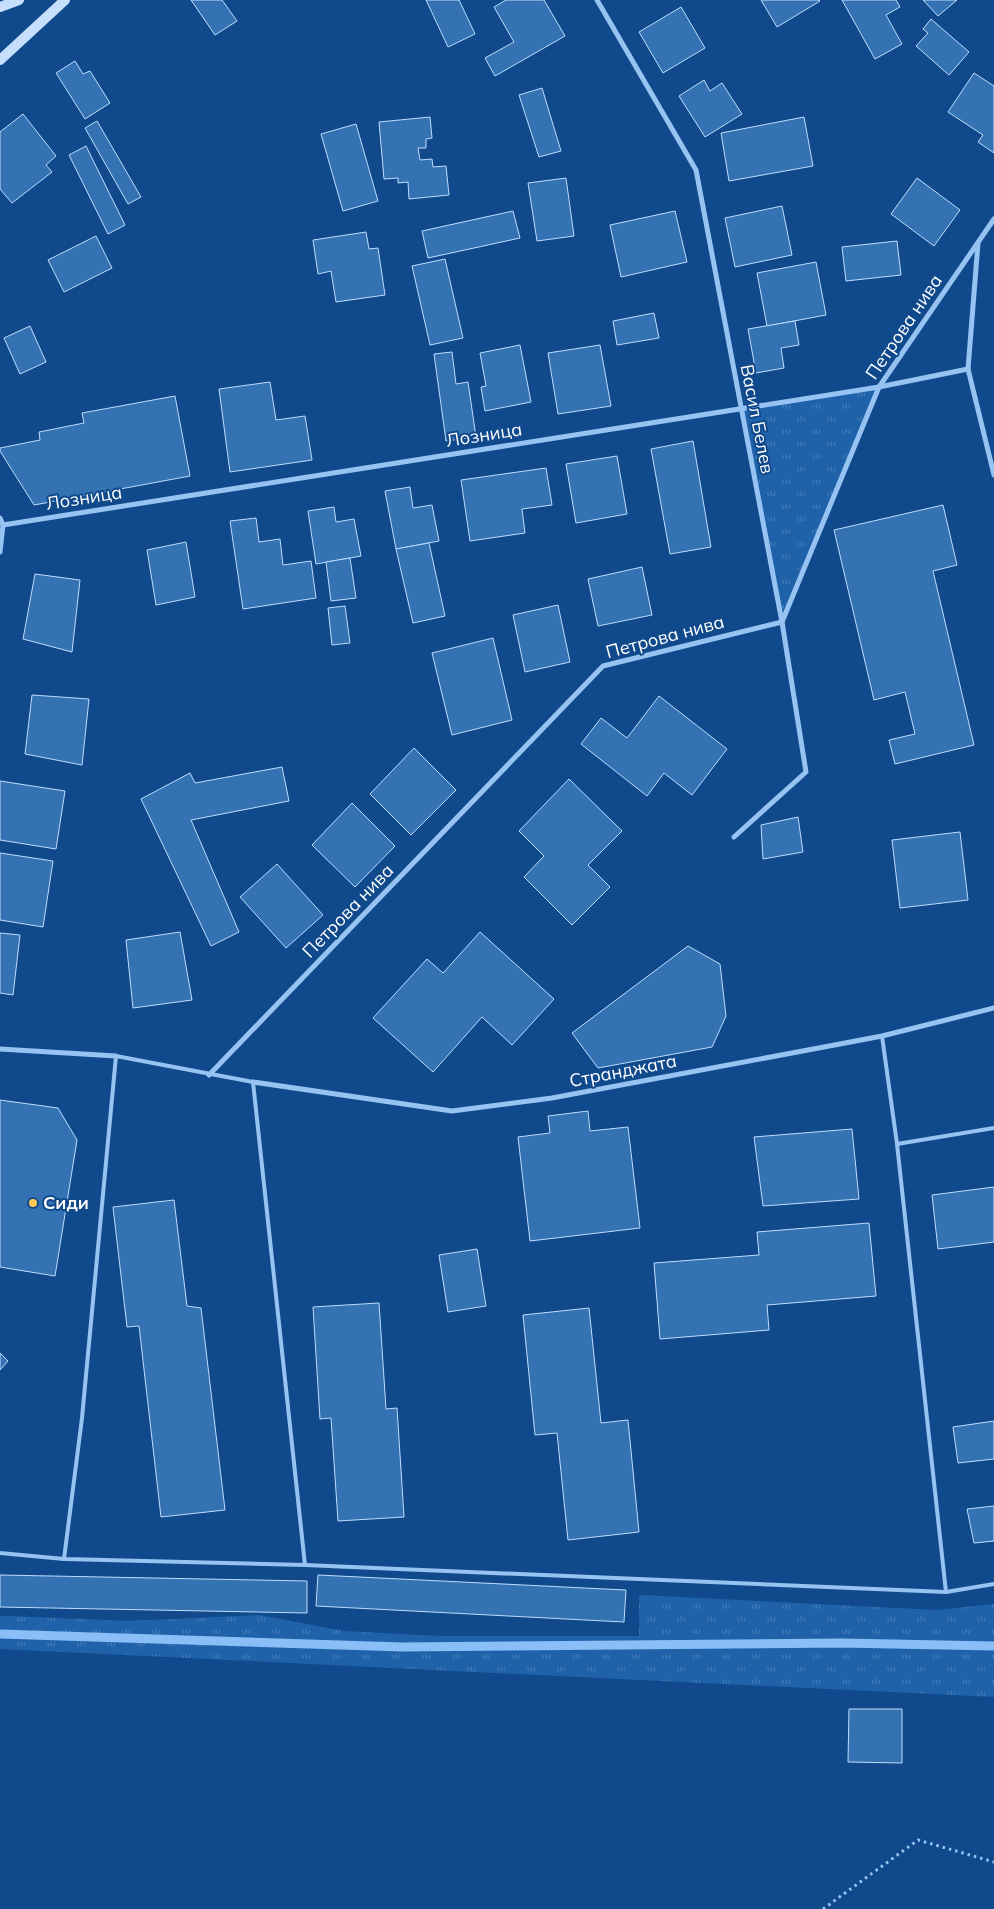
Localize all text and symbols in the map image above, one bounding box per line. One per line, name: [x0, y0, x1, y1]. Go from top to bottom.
street label: Петрова нива: [860, 270, 947, 384]
street label: Васил Белев: [736, 362, 779, 476]
street label: Лозница: [444, 417, 524, 452]
street label: Лозница: [44, 480, 124, 515]
street label: Петрова нива: [603, 610, 727, 663]
street label: Петрова нива: [297, 859, 398, 962]
street label: Странджата: [567, 1049, 679, 1092]
place label: Сиди: [43, 1191, 89, 1214]
marker: Сиди: [27, 1197, 39, 1209]

